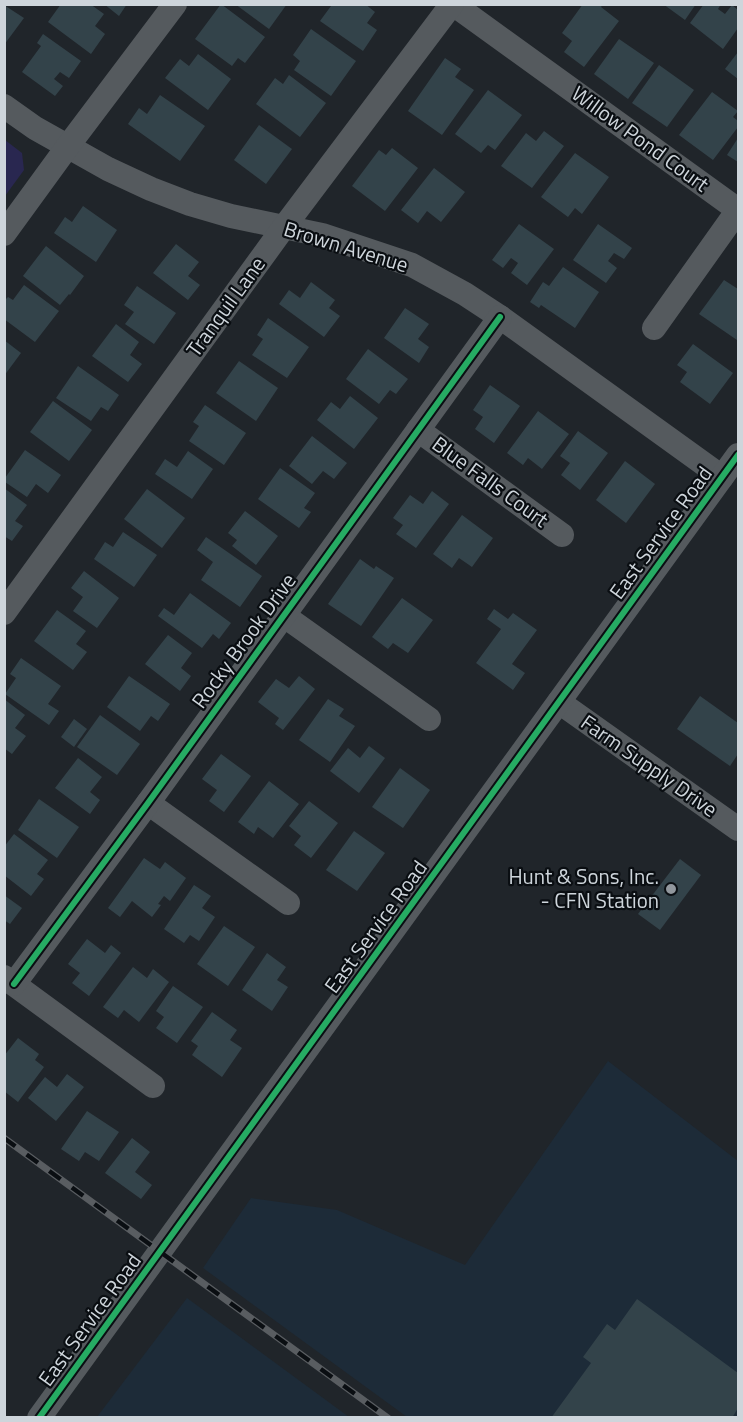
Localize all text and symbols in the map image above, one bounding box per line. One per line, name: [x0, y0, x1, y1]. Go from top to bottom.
street label: Willow Pond Court: [565, 77, 716, 199]
street label: Brown Avenue: [280, 212, 412, 280]
street label: Tranquil Lane: [178, 250, 273, 363]
street label: Blue Falls Court: [426, 428, 556, 535]
street label: East Service Road: [601, 459, 719, 606]
street label: Rocky Brook Drive: [183, 566, 303, 715]
street label: Farm Supply Drive: [575, 706, 725, 824]
street label: East Service Road: [316, 853, 434, 1000]
place label: Hunt & Sons, Inc. - CFN Station: [508, 860, 659, 916]
marker: Hunt & Sons, Inc. - CFN Station: [664, 882, 678, 896]
street label: East Service Road: [30, 1246, 148, 1393]

